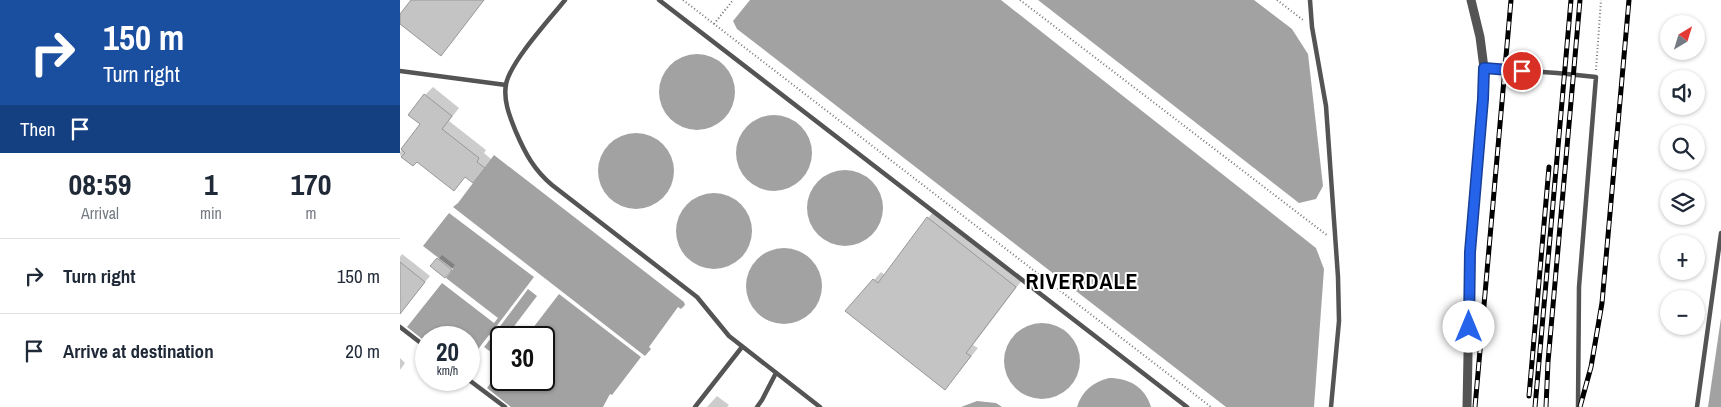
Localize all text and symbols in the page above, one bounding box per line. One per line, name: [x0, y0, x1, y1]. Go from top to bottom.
text: 150 m: [103, 14, 184, 61]
north arrow: [1660, 15, 1705, 60]
map controls: [1660, 15, 1705, 335]
icon: right: [20, 20, 85, 85]
pin: [1501, 50, 1543, 92]
icon: arrive: [1508, 57, 1536, 85]
text: Turn right: [103, 59, 180, 89]
button: sound: [1660, 70, 1705, 115]
icon: arrive: [66, 115, 94, 143]
text: Then: [20, 116, 56, 142]
button: search: [1660, 125, 1705, 170]
text: 08:59: [69, 164, 131, 204]
text: 1: [204, 164, 218, 204]
text: 170: [290, 164, 331, 204]
button: layers: [1660, 180, 1705, 225]
text: Arrival: [81, 202, 119, 224]
text: min: [200, 202, 222, 224]
text: m: [305, 202, 316, 224]
button: +: [1660, 235, 1705, 280]
icon: right: [20, 262, 48, 290]
text: Turn right: [63, 263, 135, 289]
text: 150 m: [337, 263, 380, 289]
district label: RIVERDALE: [1025, 266, 1139, 296]
button: −: [1660, 290, 1705, 335]
position arrow: [1442, 300, 1494, 352]
speed limit sign: 30: [490, 326, 555, 391]
text: 20: [436, 335, 459, 369]
icon: arrive: [20, 337, 48, 365]
text: Arrive at destination: [63, 338, 214, 364]
text: 20 m: [345, 338, 380, 364]
text: km/h: [437, 363, 458, 379]

